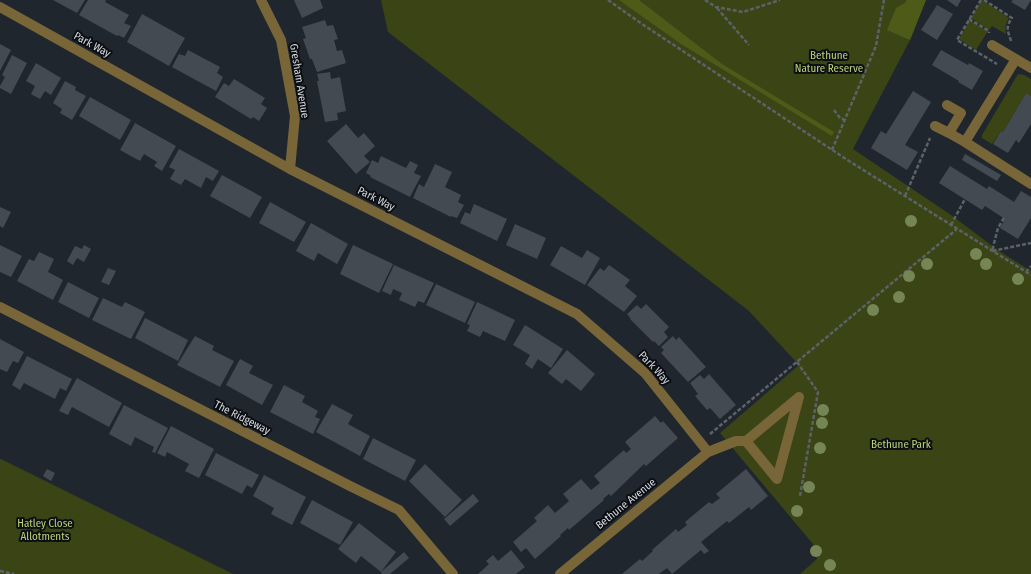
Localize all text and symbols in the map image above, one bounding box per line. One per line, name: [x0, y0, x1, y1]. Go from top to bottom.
street label: Park Way: [71, 29, 113, 61]
street label: Gresham Avenue: [287, 43, 311, 119]
park label: Bethune Nature Reserve: [795, 49, 863, 75]
street label: Park Way: [355, 184, 397, 214]
street label: Park Way: [635, 349, 673, 387]
street label: The Ridgeway: [212, 398, 272, 438]
park label: Bethune Park: [871, 438, 931, 452]
street label: Bethune Avenue: [593, 476, 659, 532]
park label: Hatley Close Allotments: [17, 517, 73, 543]

